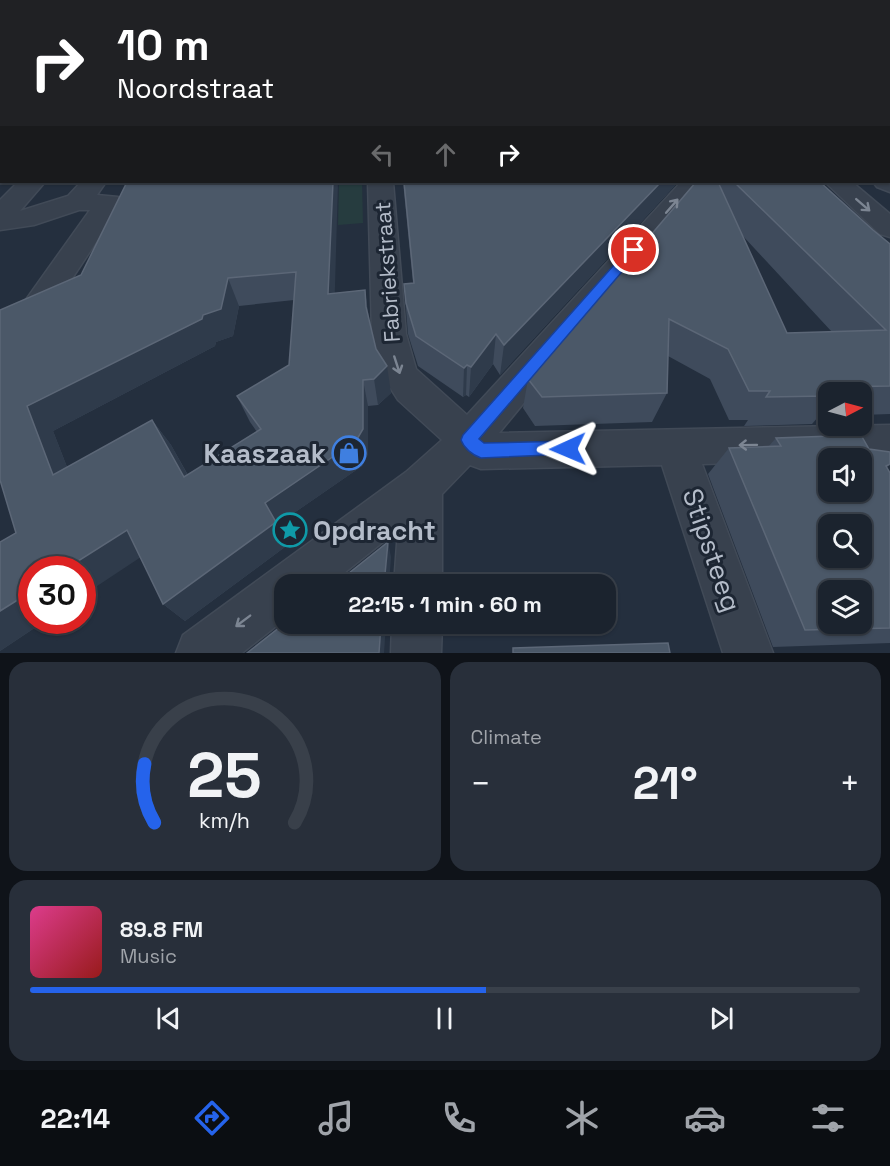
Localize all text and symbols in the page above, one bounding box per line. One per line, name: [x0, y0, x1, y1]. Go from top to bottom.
text: 10 m: [117, 19, 210, 72]
icon: right: [18, 24, 96, 102]
text: Noordstraat: [117, 71, 274, 106]
icon: left: [366, 138, 399, 171]
icon: ahead: [429, 138, 462, 171]
icon: right: [492, 138, 525, 171]
one-way arrow: [666, 198, 679, 214]
one-way arrow: [855, 198, 870, 212]
street label: Fabriekstraat: [368, 201, 406, 343]
pin: [608, 224, 659, 275]
icon: arrive: [617, 233, 650, 266]
one-way arrow: [392, 355, 403, 374]
north arrow: [818, 382, 872, 436]
map controls: [818, 382, 872, 634]
position arrow: [536, 417, 600, 481]
shop icon: Kaaszaak: [331, 435, 367, 471]
place label: Kaaszaak: [203, 436, 326, 471]
one-way arrow: [738, 439, 758, 451]
button: sound: [818, 448, 872, 502]
street label: Stipsteeg: [675, 484, 749, 616]
place icon: Opdracht: [272, 512, 308, 548]
place label: Opdracht: [313, 513, 436, 548]
button: search: [818, 514, 872, 568]
speed limit sign: 30: [18, 556, 96, 634]
button: layers: [818, 580, 872, 634]
text: 22:15 · 1 min · 60 m: [348, 590, 542, 618]
one-way arrow: [235, 615, 251, 628]
text: Climate: [471, 724, 542, 750]
text: 25: [187, 736, 262, 815]
text: 21°: [633, 755, 698, 812]
text: −: [471, 763, 491, 805]
text: +: [840, 763, 860, 805]
text: km/h: [199, 808, 250, 835]
text: 89.8 FM: [120, 915, 203, 943]
text: Music: [120, 943, 177, 969]
icon: previous: [152, 1002, 185, 1035]
icon: pause: [428, 1002, 461, 1035]
icon: next: [705, 1002, 738, 1035]
icon: directions: [191, 1097, 233, 1139]
icon: music: [315, 1097, 357, 1139]
icon: phone: [438, 1097, 480, 1139]
icon: climate: [561, 1097, 603, 1139]
icon: car: [684, 1097, 726, 1139]
icon: filters: [807, 1097, 849, 1139]
text: 22:14: [41, 1101, 110, 1136]

